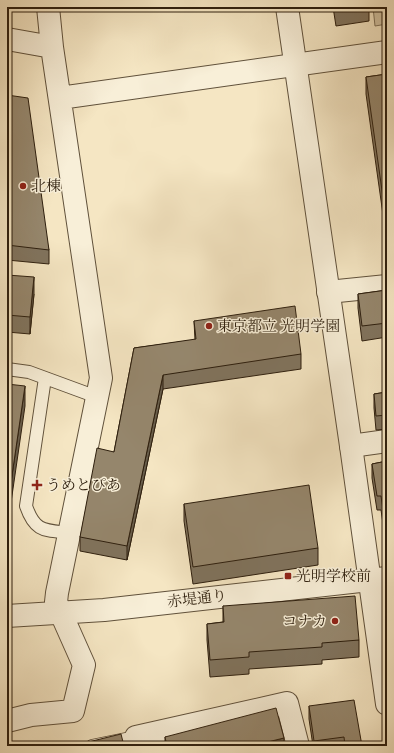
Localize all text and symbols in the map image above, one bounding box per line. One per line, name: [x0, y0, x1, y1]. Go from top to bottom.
place label: 北棟: [31, 177, 61, 196]
marker: 北棟: [18, 181, 28, 191]
place label: 東京都立 光明学園: [217, 317, 340, 336]
marker: 東京都立 光明学園: [204, 321, 214, 331]
place label: うめとぴあ: [46, 476, 121, 495]
marker: うめとぴあ: [31, 479, 43, 491]
place label: 光明学校前: [296, 567, 371, 586]
marker: 光明学校前: [283, 571, 293, 581]
street label: 赤堤通り: [166, 586, 228, 612]
place label: コナカ: [282, 612, 327, 631]
marker: コナカ: [330, 616, 340, 626]

